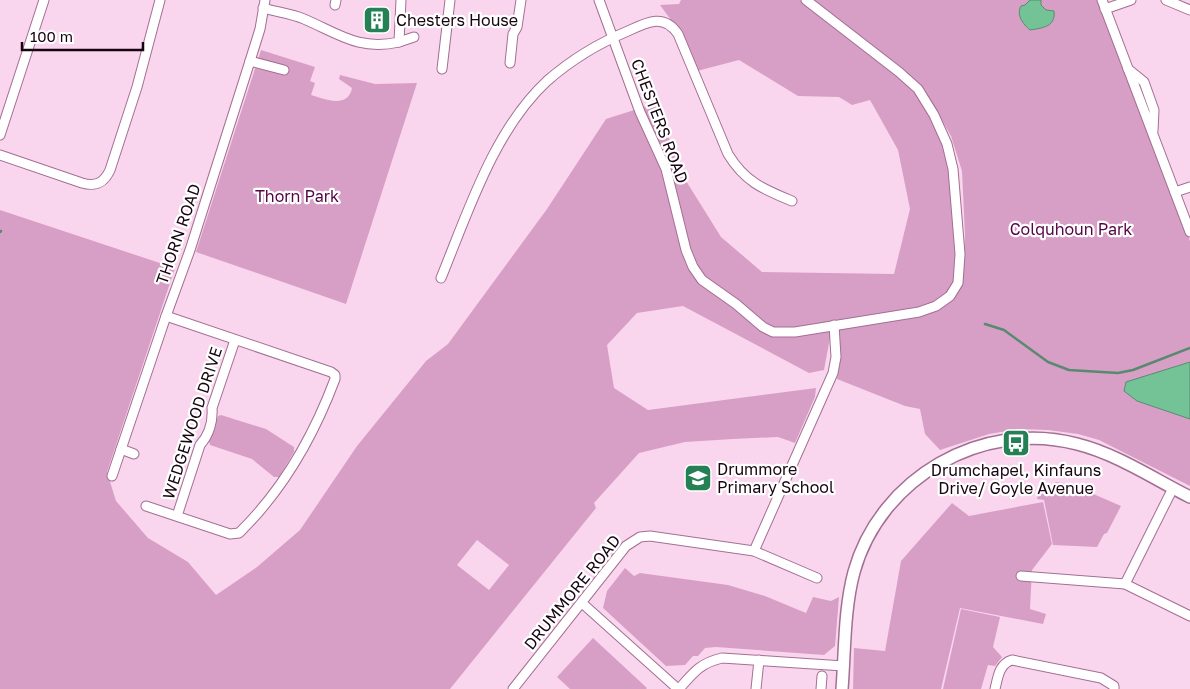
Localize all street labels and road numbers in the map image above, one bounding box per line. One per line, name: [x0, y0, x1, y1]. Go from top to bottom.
street label: CHESTERS ROAD: [627, 56, 693, 186]
street label: THORN ROAD: [151, 181, 205, 287]
street label: WEDGEWOOD DRIVE: [158, 344, 226, 502]
street label: DRUMMORE ROAD: [520, 531, 624, 653]

